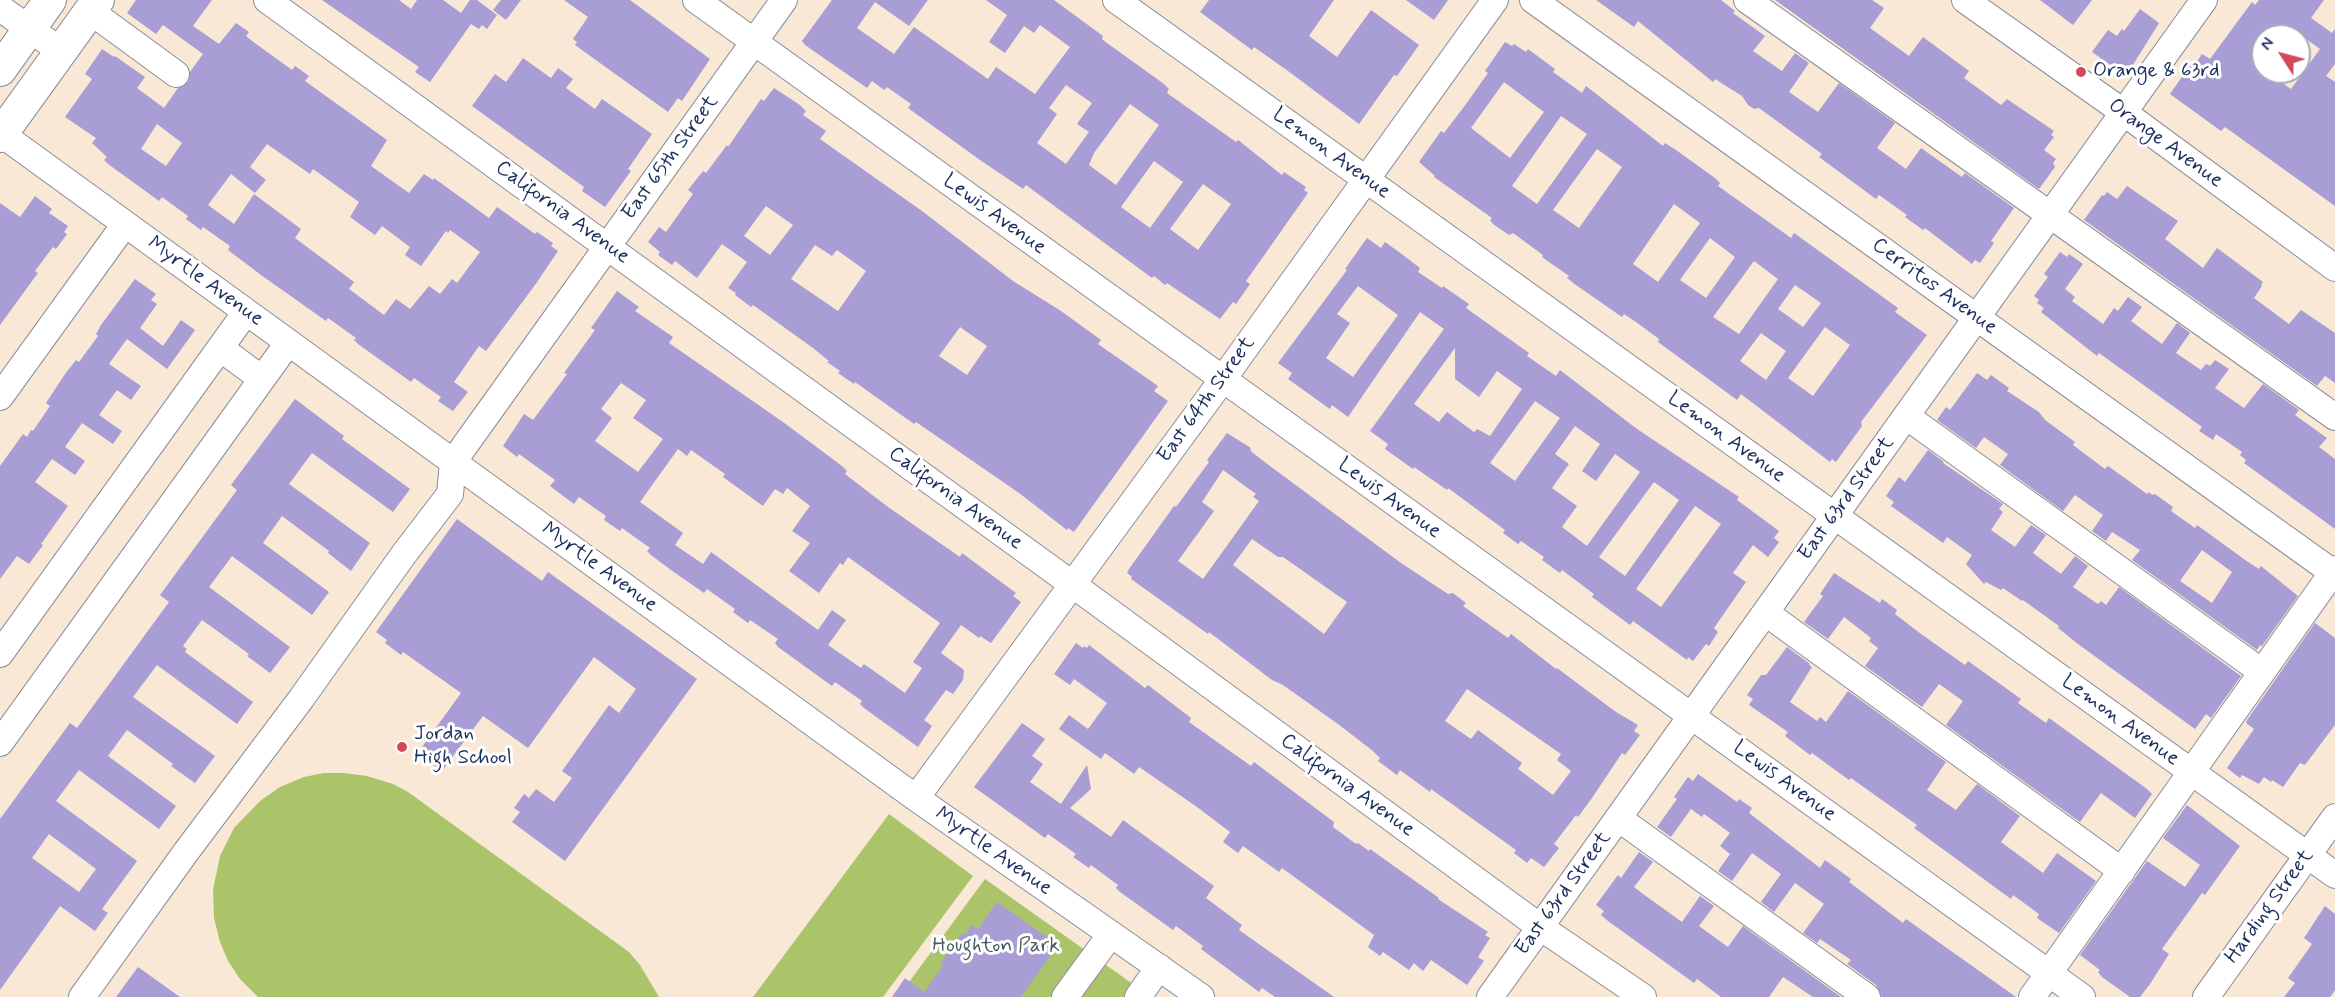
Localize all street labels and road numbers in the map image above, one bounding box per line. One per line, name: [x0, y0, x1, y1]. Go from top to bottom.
street label: East 65th Street: [617, 91, 725, 225]
street label: Orange Avenue: [2103, 94, 2227, 194]
street label: Lemon Avenue: [1267, 103, 1395, 205]
street label: California Avenue: [490, 156, 634, 270]
street label: Lewis Avenue: [937, 169, 1051, 261]
street label: Myrtle Avenue: [142, 231, 268, 333]
street label: Cerritos Avenue: [1866, 233, 2002, 341]
street label: East 64th Street: [1153, 332, 1261, 468]
street label: Lemon Avenue: [1662, 387, 1790, 489]
street label: East 63rd Street: [1794, 432, 1900, 566]
street label: California Avenue: [883, 442, 1027, 556]
street label: Lewis Avenue: [1332, 453, 1446, 545]
street label: Myrtle Avenue: [536, 517, 662, 619]
street label: Lemon Avenue: [2056, 670, 2184, 772]
street label: California Avenue: [1275, 729, 1419, 843]
street label: Lewis Avenue: [1727, 736, 1841, 828]
street label: Myrtle Avenue: [930, 802, 1056, 902]
street label: East 63rd Street: [1511, 827, 1617, 961]
street label: Harding Street: [2220, 845, 2320, 969]

